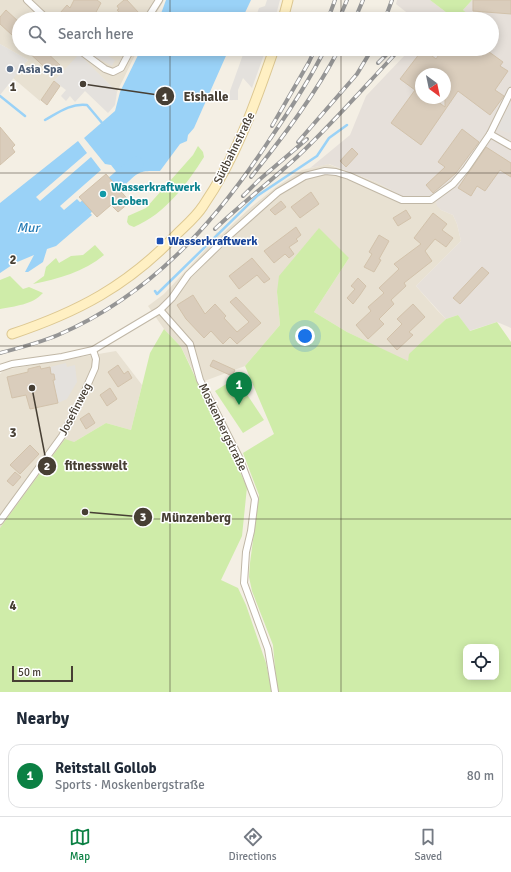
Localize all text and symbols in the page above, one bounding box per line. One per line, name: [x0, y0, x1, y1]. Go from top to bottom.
search box: [12, 12, 499, 56]
icon: search: [26, 23, 48, 45]
text: Search here: [58, 25, 134, 43]
place label: Asia Spa: [18, 62, 63, 77]
marker: Asia Spa: [5, 64, 15, 74]
north arrow: [415, 68, 451, 104]
text: 1: [9, 79, 17, 95]
callout: Eishalle: [155, 84, 236, 109]
text: Eishalle: [183, 89, 229, 105]
text: 1: [162, 90, 169, 105]
street label: Südbahnstraße: [211, 110, 258, 187]
place label: Wasserkraftwerk Leoben: [111, 180, 201, 209]
marker: Wasserkraftwerk Leoben: [98, 189, 108, 199]
water label: Mur: [17, 220, 41, 236]
place label: Wasserkraftwerk: [168, 234, 258, 249]
marker: Wasserkraftwerk: [155, 236, 165, 246]
text: 2: [9, 252, 17, 268]
your location: [295, 326, 315, 346]
pin: 1: [226, 372, 252, 405]
street label: Josefinweg: [56, 380, 95, 438]
street label: Moskenbergstraße: [195, 381, 250, 474]
text: 3: [9, 425, 17, 441]
callout: fitnesswelt: [37, 453, 135, 478]
text: fitnesswelt: [64, 458, 127, 474]
text: 2: [44, 459, 50, 474]
callout: Münzenberg: [133, 505, 239, 530]
text: 3: [140, 510, 146, 525]
text: Münzenberg: [161, 510, 231, 526]
text: 4: [9, 598, 17, 614]
map controls: [463, 644, 499, 680]
button: locate: [463, 644, 499, 680]
scale bar: [12, 664, 73, 683]
text: 50 m: [18, 666, 41, 679]
text: Nearby: [16, 708, 69, 729]
text: Reitstall Gollob: [55, 759, 157, 777]
text: 1: [26, 768, 34, 784]
text: 80 m: [467, 768, 494, 784]
text: Sports · Moskenbergstraße: [55, 777, 205, 793]
tab: Map: [69, 826, 91, 863]
tab: Directions: [229, 826, 277, 863]
tab: Saved: [414, 826, 442, 863]

